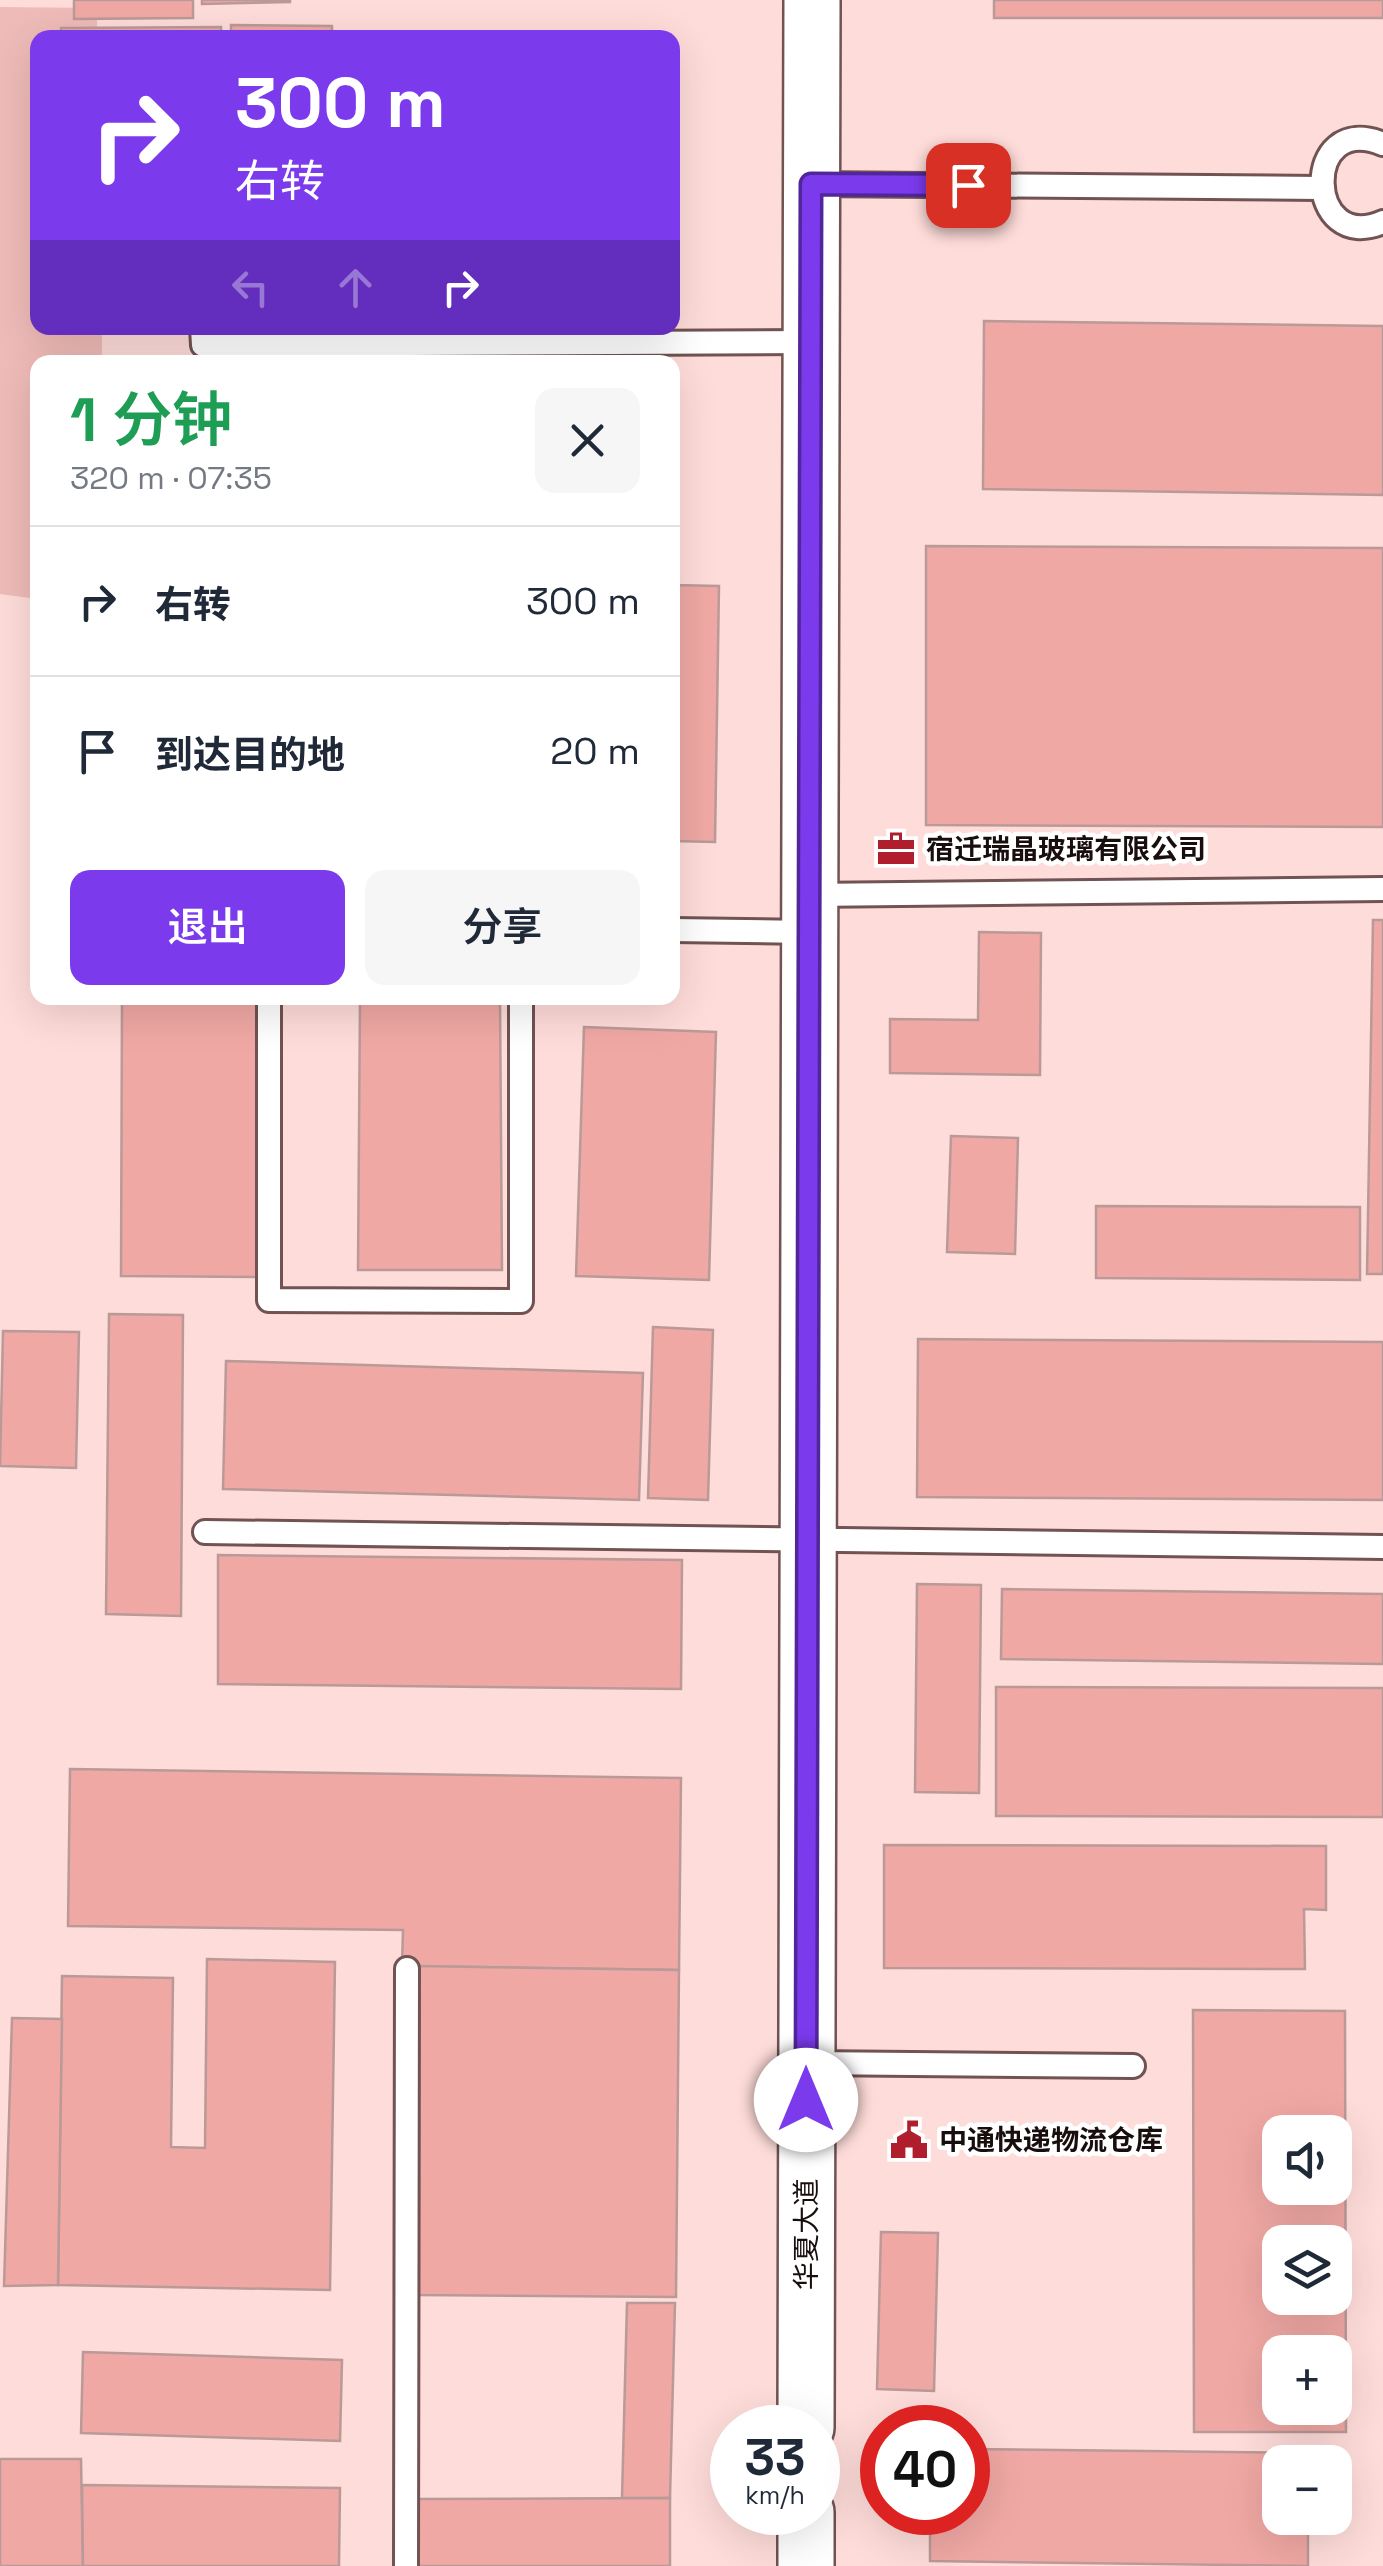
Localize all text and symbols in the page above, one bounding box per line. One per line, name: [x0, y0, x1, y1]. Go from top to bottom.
text: 300 m: [235, 58, 446, 147]
icon: right: [70, 70, 200, 200]
pin: [926, 143, 1011, 228]
text: 右转: [235, 153, 325, 210]
icon: arrive: [941, 158, 996, 213]
icon: left: [223, 260, 278, 315]
icon: ahead: [328, 260, 383, 315]
icon: right: [433, 260, 488, 315]
text: 1 分钟: [70, 382, 232, 459]
button: close: [535, 388, 640, 493]
text: 320 m · 07:35: [70, 458, 272, 498]
icon: right: [70, 574, 125, 629]
text: 300 m: [526, 577, 640, 625]
text: 右转: [155, 581, 231, 629]
icon: arrive: [70, 724, 125, 779]
text: 20 m: [550, 727, 640, 775]
text: 到达目的地: [155, 731, 345, 779]
office icon: 宿迁瑞晶玻璃有限公司: [875, 828, 917, 870]
place label: 宿迁瑞晶玻璃有限公司: [926, 831, 1206, 867]
button: 退出: [70, 870, 345, 985]
button: 分享: [365, 870, 640, 985]
position arrow: [754, 2048, 858, 2152]
map controls: [1262, 2115, 1352, 2535]
button: sound: [1262, 2115, 1352, 2205]
public building icon: 中通快递物流仓库: [888, 2119, 930, 2161]
place label: 中通快递物流仓库: [939, 2122, 1163, 2158]
street label: 华夏大道: [788, 2178, 824, 2290]
button: layers: [1262, 2225, 1352, 2315]
button: +: [1262, 2335, 1352, 2425]
speed limit sign: 40: [860, 2405, 990, 2535]
text: 33: [745, 2426, 805, 2490]
button: −: [1262, 2445, 1352, 2535]
text: km/h: [745, 2479, 805, 2511]

